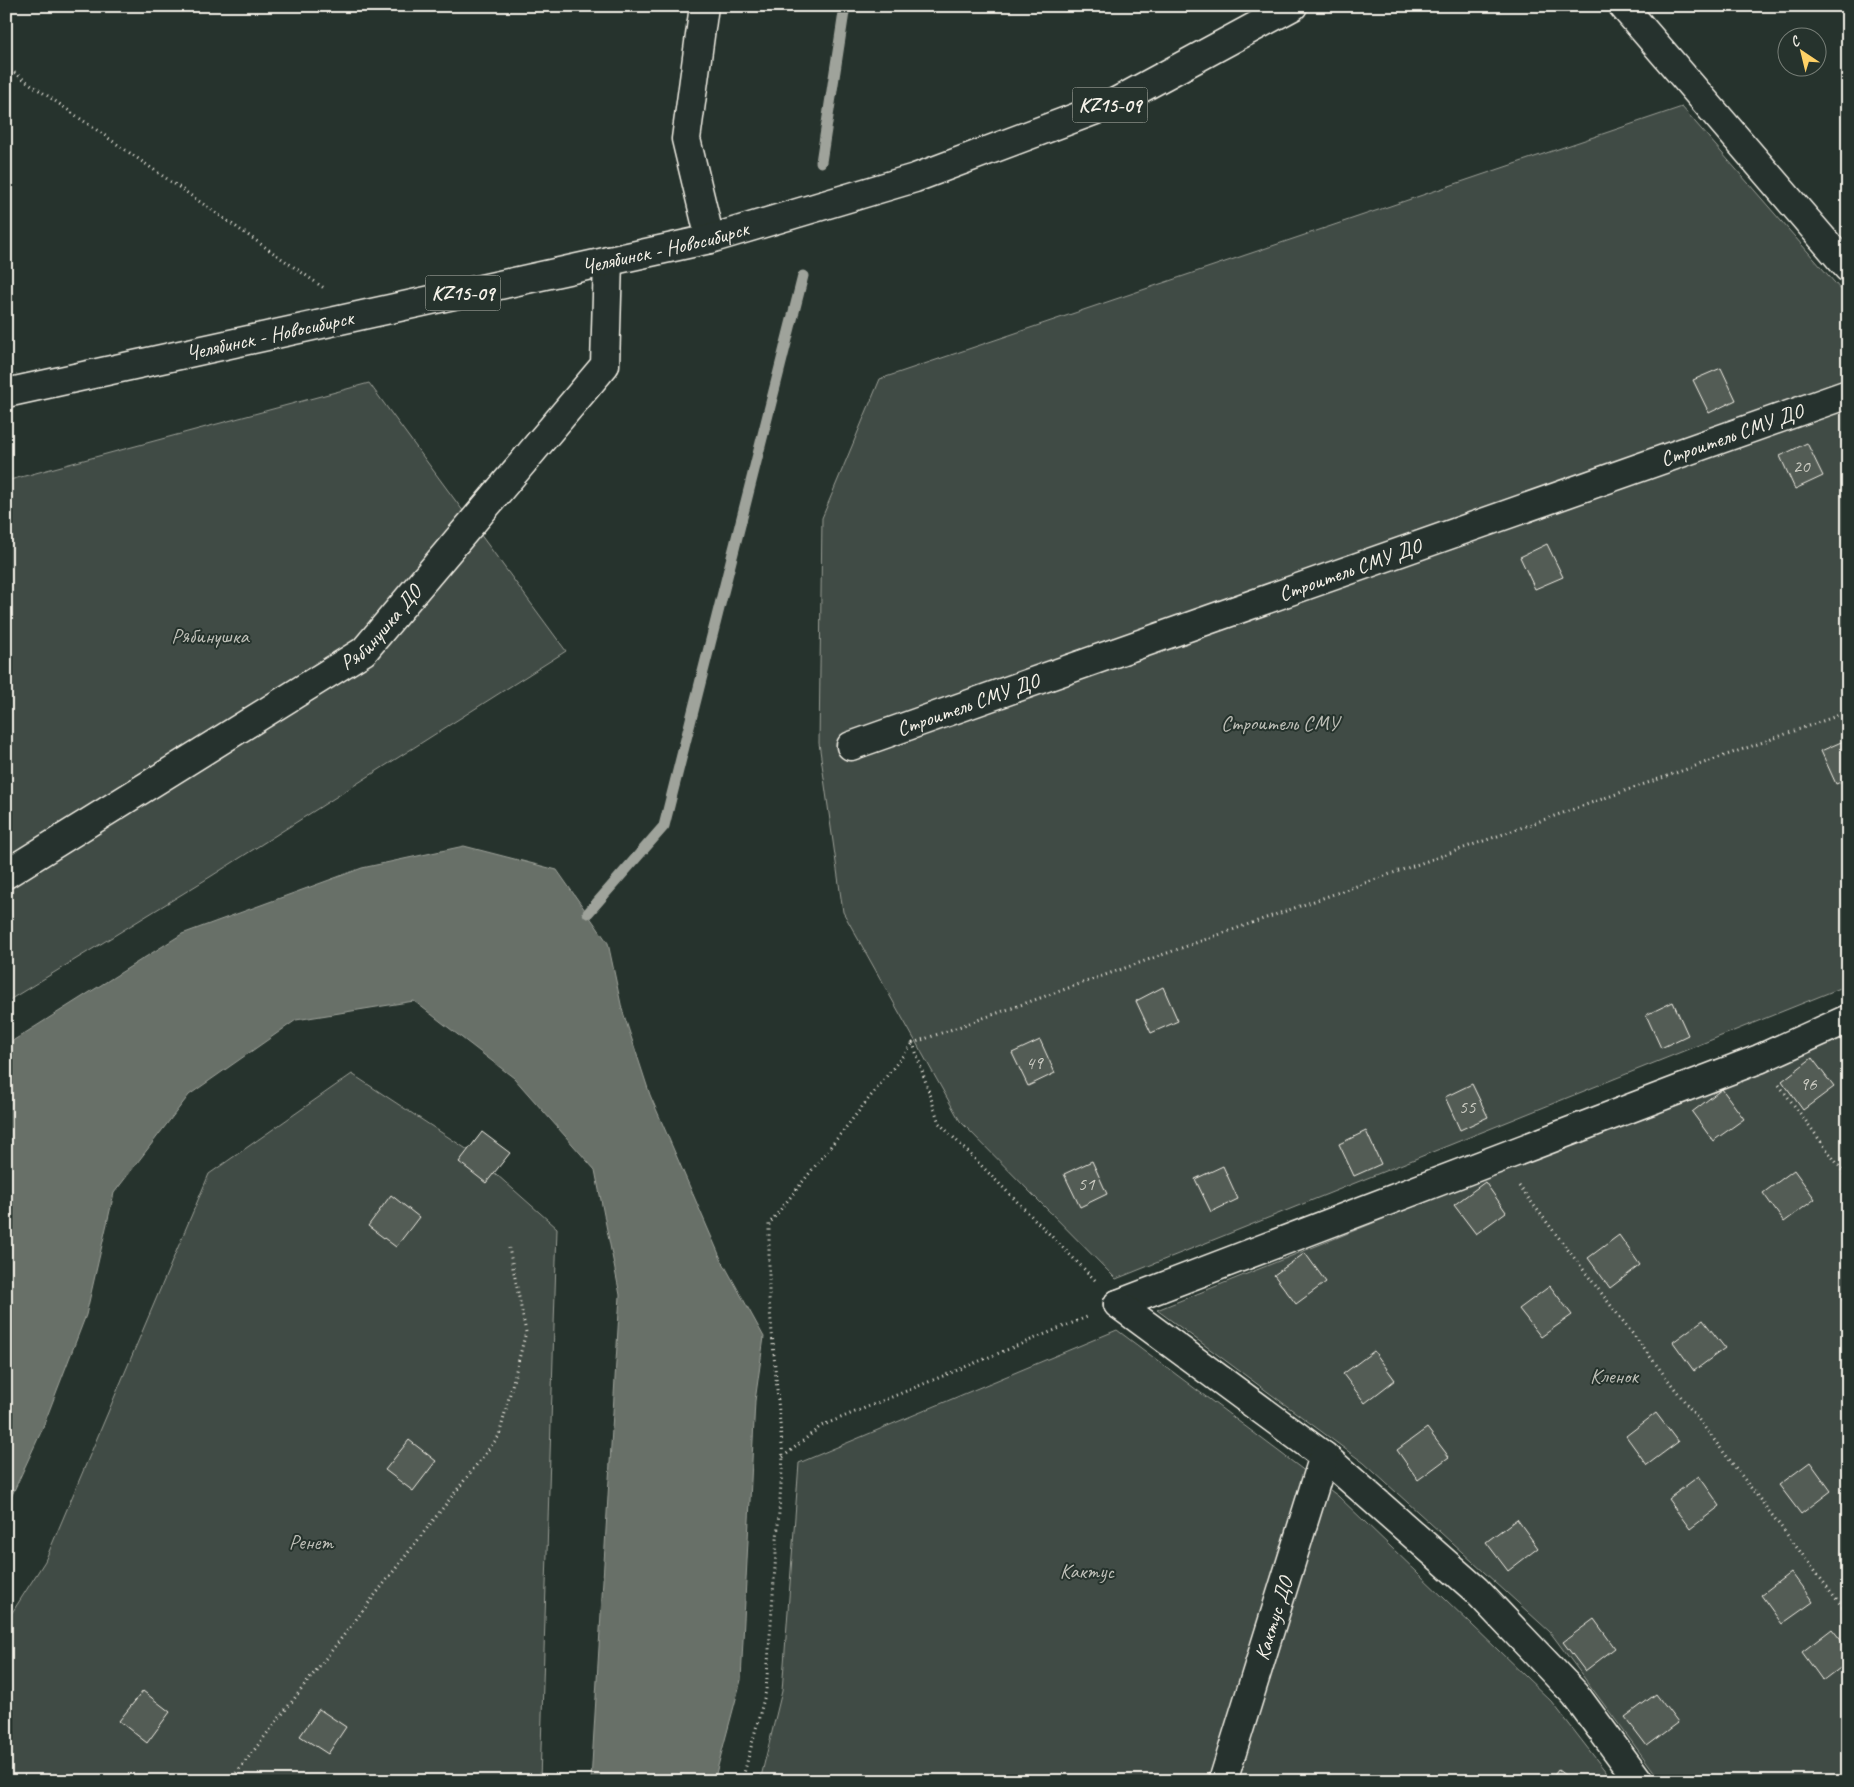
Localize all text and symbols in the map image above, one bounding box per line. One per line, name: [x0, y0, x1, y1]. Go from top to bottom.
north arrow: [1776, 28, 1826, 78]
text: С: [1787, 32, 1804, 51]
road number: KZ15-09: [1072, 88, 1148, 122]
street label: Челябинск - Новосибирск: [579, 215, 753, 280]
road number: KZ15-09: [426, 276, 500, 310]
street label: Челябинск - Новосибирск: [184, 304, 357, 366]
street label: Строитель СМУ ДО: [1657, 397, 1809, 472]
house number: 20: [1792, 454, 1811, 478]
street label: Строитель СМУ ДО: [1275, 532, 1427, 607]
street label: Рябинушка ДО: [335, 578, 429, 676]
park label: Рябинушка: [171, 623, 250, 649]
street label: Строитель СМУ ДО: [893, 667, 1045, 742]
park label: Строитель СМУ: [1221, 710, 1342, 736]
house number: 49: [1025, 1051, 1044, 1075]
house number: 96: [1799, 1072, 1818, 1096]
house number: 55: [1458, 1095, 1477, 1119]
house number: 51: [1077, 1172, 1096, 1196]
park label: Кленок: [1590, 1363, 1639, 1389]
park label: Ренет: [289, 1529, 334, 1555]
park label: Кактус: [1060, 1558, 1115, 1584]
street label: Кактус ДО: [1248, 1572, 1299, 1663]

